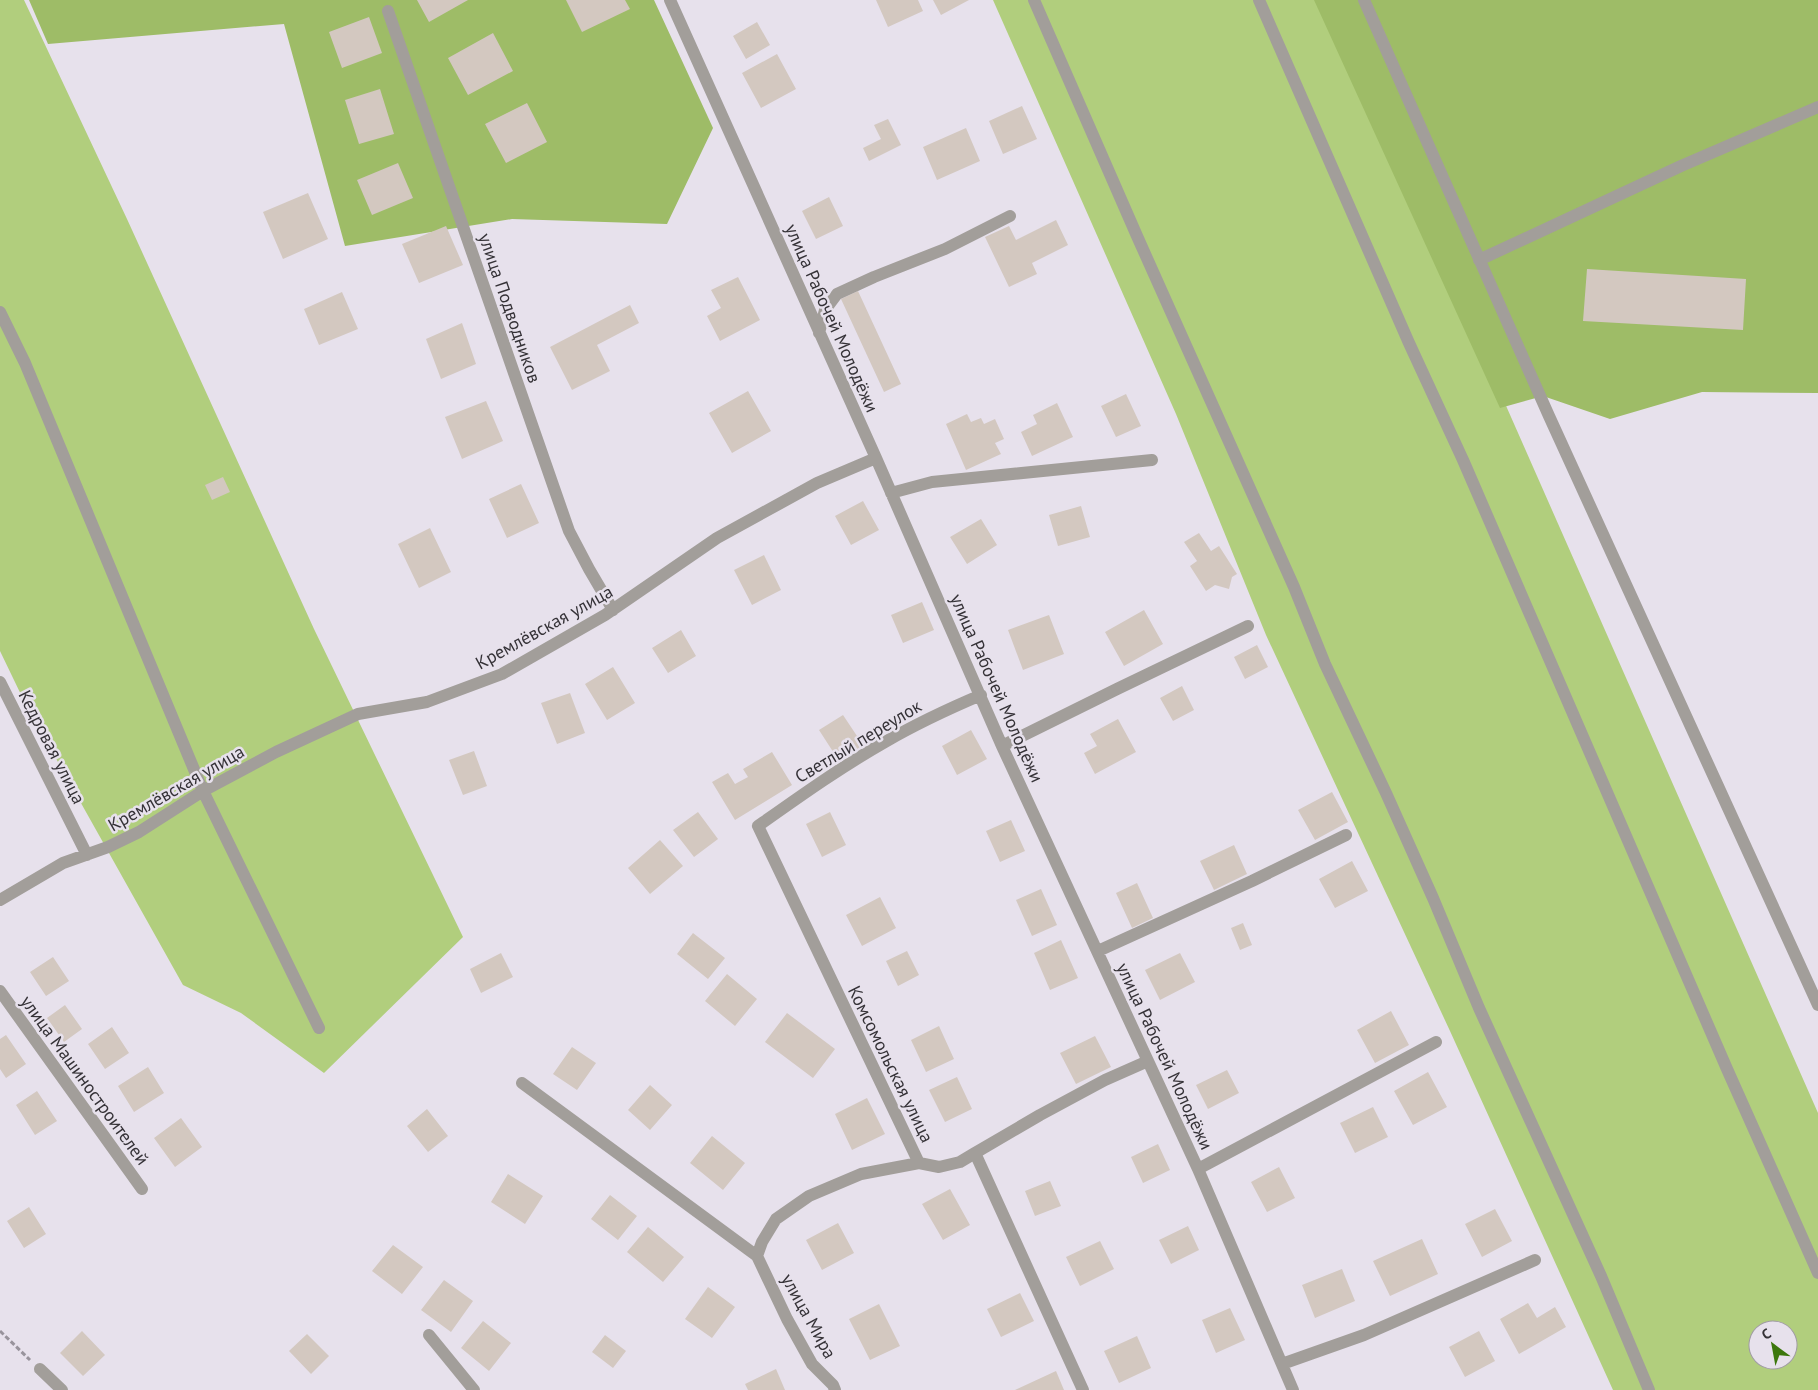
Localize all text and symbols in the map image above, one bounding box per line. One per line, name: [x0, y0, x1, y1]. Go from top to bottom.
street label: улица Рабочей Молодёжи: [780, 220, 884, 416]
street label: улица Подводников: [474, 230, 546, 386]
street label: Кремлёвская улица: [471, 580, 617, 674]
street label: улица Рабочей Молодёжи: [945, 590, 1049, 786]
street label: Кедровая улица: [13, 686, 91, 808]
street label: Светлый переулок: [791, 694, 926, 788]
street label: Кремлёвская улица: [104, 740, 248, 836]
street label: улица Рабочей Молодёжи: [1112, 959, 1218, 1153]
street label: Комсомольская улица: [843, 982, 939, 1146]
street label: улица Машиностроителей: [16, 991, 154, 1169]
street label: улица Мира: [776, 1270, 842, 1362]
north arrow: [1748, 1320, 1798, 1370]
text: С: [1758, 1324, 1774, 1344]

